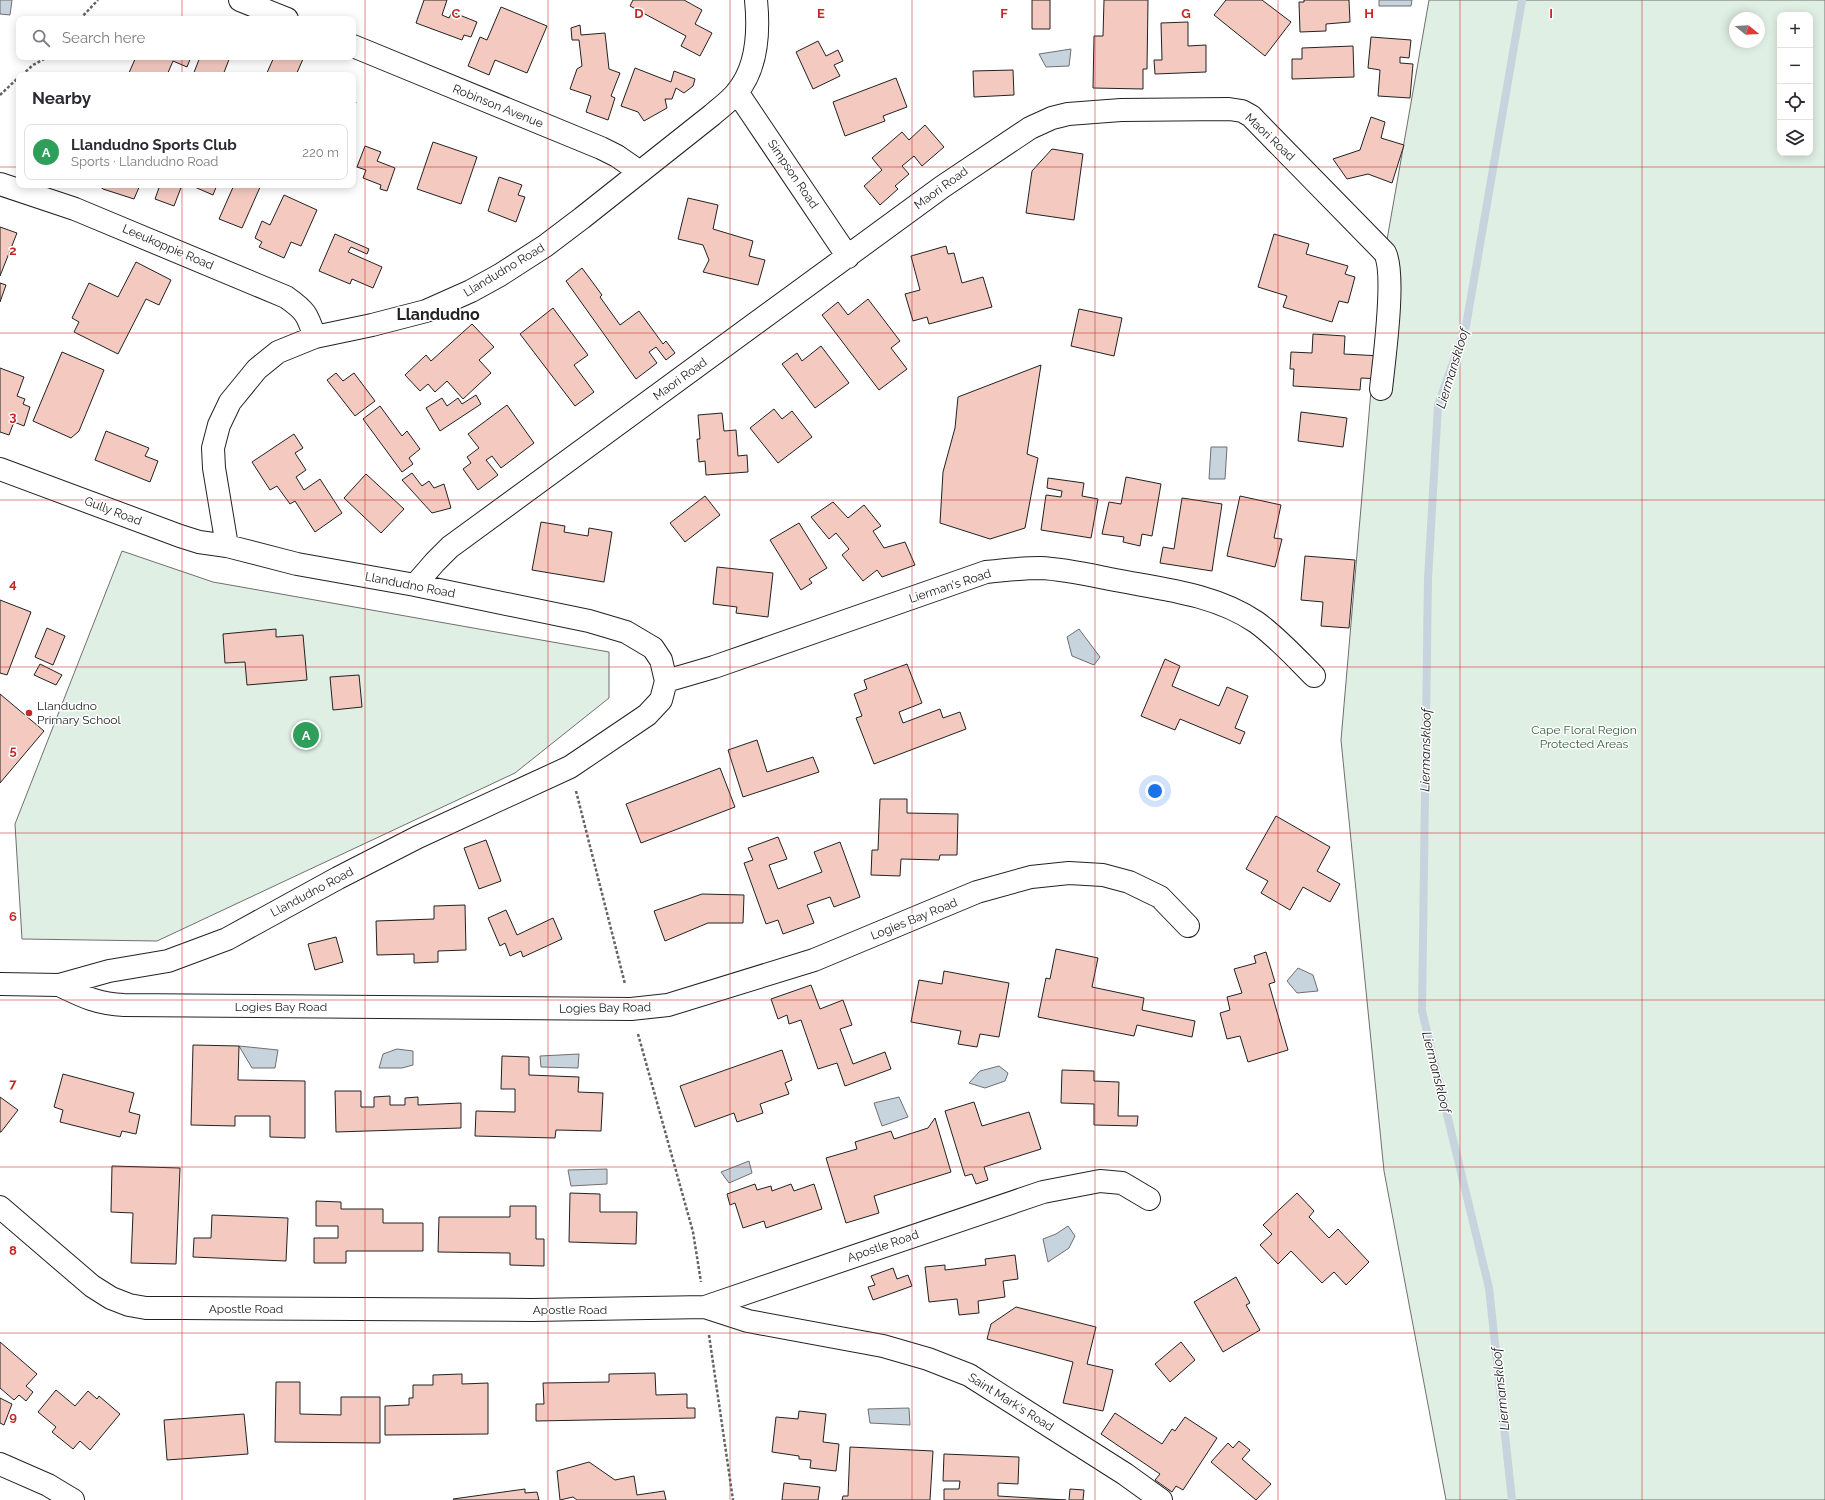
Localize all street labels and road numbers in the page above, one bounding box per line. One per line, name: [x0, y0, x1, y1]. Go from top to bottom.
street label: Robinson Avenue: [451, 81, 545, 131]
street label: Maori Road: [1242, 110, 1298, 164]
street label: Simpson Road: [765, 137, 821, 211]
street label: Maori Road: [911, 164, 971, 212]
street label: Leeukoppie Road: [120, 221, 216, 273]
street label: Llandudno Road: [461, 240, 547, 300]
street label: Maori Road: [650, 355, 710, 403]
street label: Gully Road: [82, 494, 144, 528]
street label: Lierman's Road: [907, 566, 993, 606]
street label: Llandudno Road: [364, 569, 456, 601]
street label: Llandudno Road: [268, 864, 356, 920]
street label: Logies Bay Road: [869, 895, 959, 943]
street label: Logies Bay Road: [235, 1000, 327, 1014]
street label: Logies Bay Road: [559, 1000, 651, 1016]
street label: Apostle Road: [845, 1227, 921, 1265]
street label: Apostle Road: [209, 1302, 283, 1316]
street label: Apostle Road: [533, 1303, 607, 1317]
street label: Saint Mark's Road: [966, 1370, 1056, 1434]

